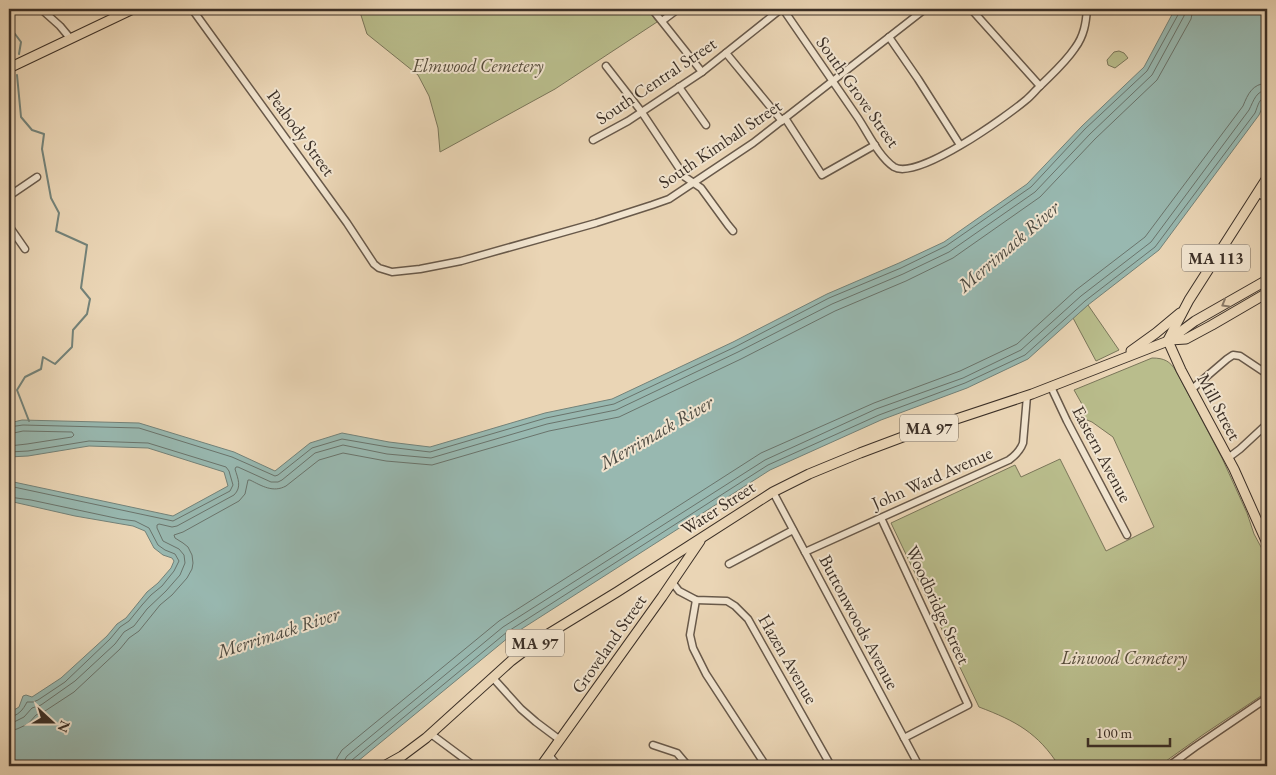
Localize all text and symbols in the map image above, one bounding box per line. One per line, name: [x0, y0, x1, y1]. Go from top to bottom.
street label: South Central Street: [591, 31, 721, 130]
street label: South Grove Street: [812, 32, 905, 152]
park label: Elmwood Cemetery: [412, 54, 544, 78]
street label: Peabody Street: [262, 85, 341, 181]
street label: South Kimball Street: [654, 94, 786, 193]
water label: Merrimack River: [951, 195, 1065, 298]
road number: MA 113: [1182, 244, 1250, 272]
one-way arrow: [1222, 298, 1231, 308]
street label: Mill Street: [1192, 369, 1247, 444]
water label: Merrimack River: [594, 389, 718, 476]
street label: Eastern Avenue: [1067, 402, 1138, 506]
road number: MA 97: [900, 414, 958, 442]
street label: John Ward Avenue: [866, 441, 996, 515]
street label: Water Street: [676, 475, 759, 540]
street label: Woodbridge Street: [901, 542, 976, 668]
street label: Buttonwoods Avenue: [814, 550, 905, 693]
street label: Groveland Street: [566, 590, 651, 698]
water label: Merrimack River: [213, 601, 343, 664]
street label: Hazen Avenue: [753, 610, 823, 708]
road number: MA 97: [506, 630, 564, 656]
park label: Linwood Cemetery: [1060, 646, 1188, 670]
north arrow: [28, 698, 78, 748]
scale bar: [1088, 715, 1171, 747]
text: N: [53, 718, 75, 736]
text: 100 m: [1096, 723, 1133, 742]

